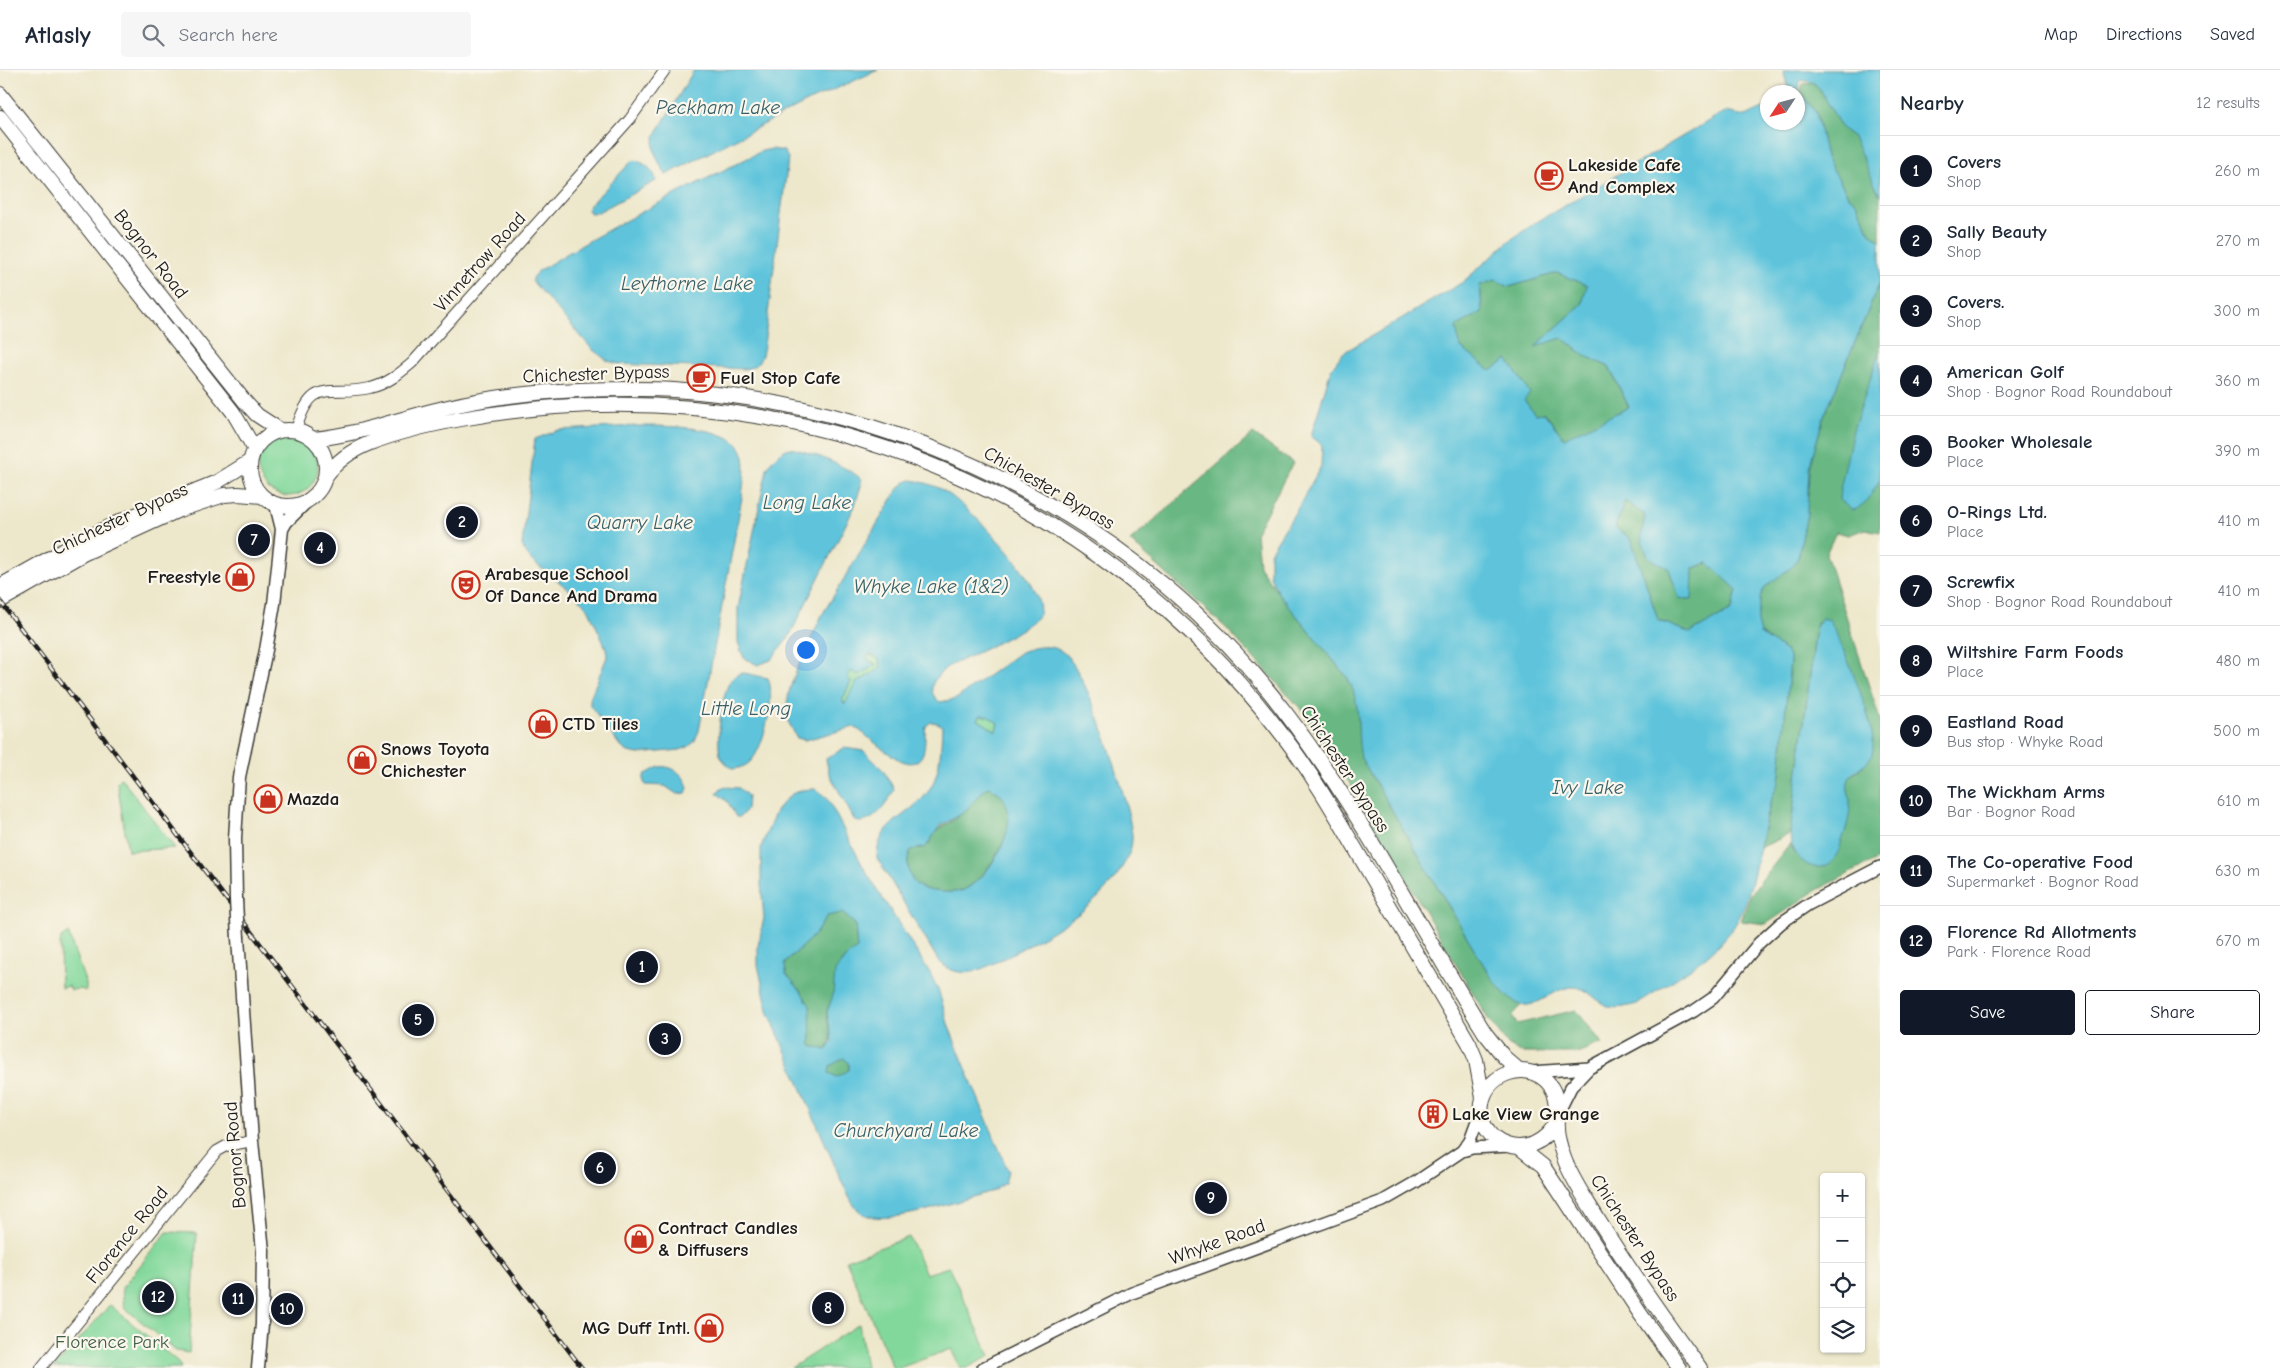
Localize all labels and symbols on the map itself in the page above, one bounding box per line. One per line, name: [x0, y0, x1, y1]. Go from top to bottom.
north arrow: [1760, 85, 1805, 130]
water label: Peckham Lake: [656, 96, 780, 119]
place label: Lakeside Cafe And Complex: [1568, 154, 1681, 198]
cafe icon: Lakeside Cafe And Complex: [1534, 161, 1564, 191]
street label: Bognor Road: [109, 205, 193, 303]
street label: Vinnetrow Road: [430, 208, 530, 316]
water label: Leythorne Lake: [621, 272, 753, 295]
street label: Chichester Bypass: [522, 360, 670, 388]
cafe icon: Fuel Stop Cafe: [686, 363, 716, 393]
place label: Fuel Stop Cafe: [720, 367, 840, 389]
street label: Chichester Bypass: [980, 442, 1118, 534]
street label: Chichester Bypass: [49, 478, 191, 560]
water label: Long Lake: [763, 491, 851, 514]
pin: 2: [446, 503, 478, 541]
water label: Quarry Lake: [587, 511, 693, 534]
pin: 7: [238, 521, 270, 559]
pin: 4: [304, 529, 336, 567]
shop icon: Freestyle: [225, 562, 255, 592]
place label: Arabesque School Of Dance And Drama: [485, 563, 658, 607]
place label: Freestyle: [147, 566, 221, 588]
theatre icon: Arabesque School Of Dance And Drama: [451, 570, 481, 600]
water label: Whyke Lake (1&2): [853, 575, 1009, 598]
your location: [793, 637, 819, 663]
water label: Little Long: [701, 697, 791, 720]
street label: Chichester Bypass: [1296, 701, 1394, 837]
shop icon: CTD Tiles: [528, 709, 558, 739]
place label: CTD Tiles: [562, 713, 638, 735]
place label: Snows Toyota Chichester: [381, 738, 490, 782]
shop icon: Snows Toyota Chichester: [347, 745, 377, 775]
water label: Ivy Lake: [1551, 776, 1624, 799]
shop icon: Mazda: [253, 784, 283, 814]
place label: Mazda: [287, 788, 339, 810]
pin: 1: [626, 948, 658, 986]
pin: 5: [402, 1001, 434, 1039]
pin: 3: [649, 1020, 681, 1058]
building icon: Lake View Grange: [1418, 1099, 1448, 1129]
street label: Bognor Road: [219, 1101, 251, 1209]
place label: Lake View Grange: [1452, 1103, 1599, 1125]
water label: Churchyard Lake: [834, 1119, 979, 1142]
pin: 6: [584, 1149, 616, 1187]
street label: Chichester Bypass: [1586, 1170, 1684, 1306]
pin: 9: [1195, 1179, 1227, 1217]
street label: Florence Road: [81, 1182, 173, 1288]
street label: Whyke Road: [1166, 1214, 1268, 1270]
place label: Contract Candles & Diffusers: [658, 1217, 798, 1261]
shop icon: Contract Candles & Diffusers: [624, 1224, 654, 1254]
pin: 12: [142, 1278, 174, 1316]
pin: 11: [222, 1280, 254, 1318]
pin: 8: [812, 1289, 844, 1327]
pin: 10: [271, 1290, 303, 1328]
shop icon: MG Duff Intl.: [694, 1313, 724, 1343]
place label: MG Duff Intl.: [582, 1317, 690, 1339]
park label: Florence Park: [55, 1331, 170, 1353]

